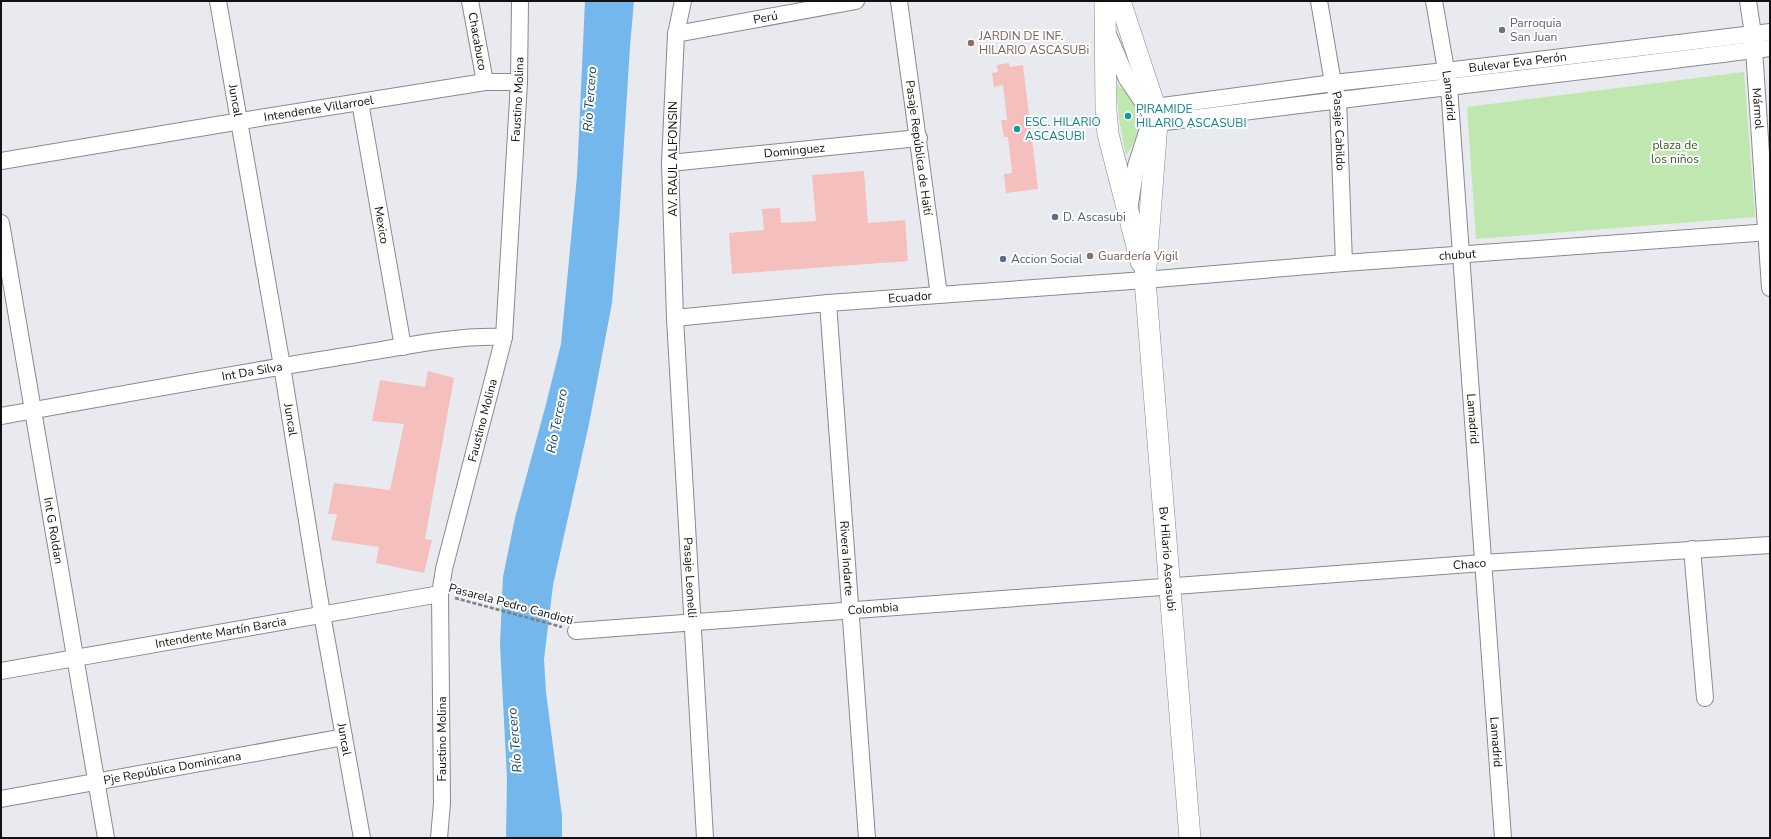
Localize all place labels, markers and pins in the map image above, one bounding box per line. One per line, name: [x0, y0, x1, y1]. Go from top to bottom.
place label: Parroquia San Juan: [1510, 15, 1562, 45]
marker: Parroquia San Juan: [1497, 25, 1507, 35]
place label: JARDIN DE INF. HILARIO ASCASUBi: [978, 28, 1089, 58]
marker: JARDIN DE INF. HILARIO ASCASUBi: [966, 38, 976, 48]
place label: PIRAMIDE HILARIO ASCASUBI: [1136, 101, 1247, 131]
marker: PIRAMIDE HILARIO ASCASUBI: [1123, 111, 1133, 121]
place label: ESC. HILARIO ASCASUBI: [1025, 114, 1101, 144]
marker: ESC. HILARIO ASCASUBI: [1012, 124, 1022, 134]
place label: D. Ascasubi: [1063, 209, 1126, 225]
marker: D. Ascasubi: [1050, 212, 1060, 222]
place label: Guardería Vigil: [1098, 248, 1179, 264]
place label: Accion Social: [1011, 251, 1083, 267]
marker: Guardería Vigil: [1085, 251, 1095, 261]
marker: Accion Social: [998, 254, 1008, 264]

